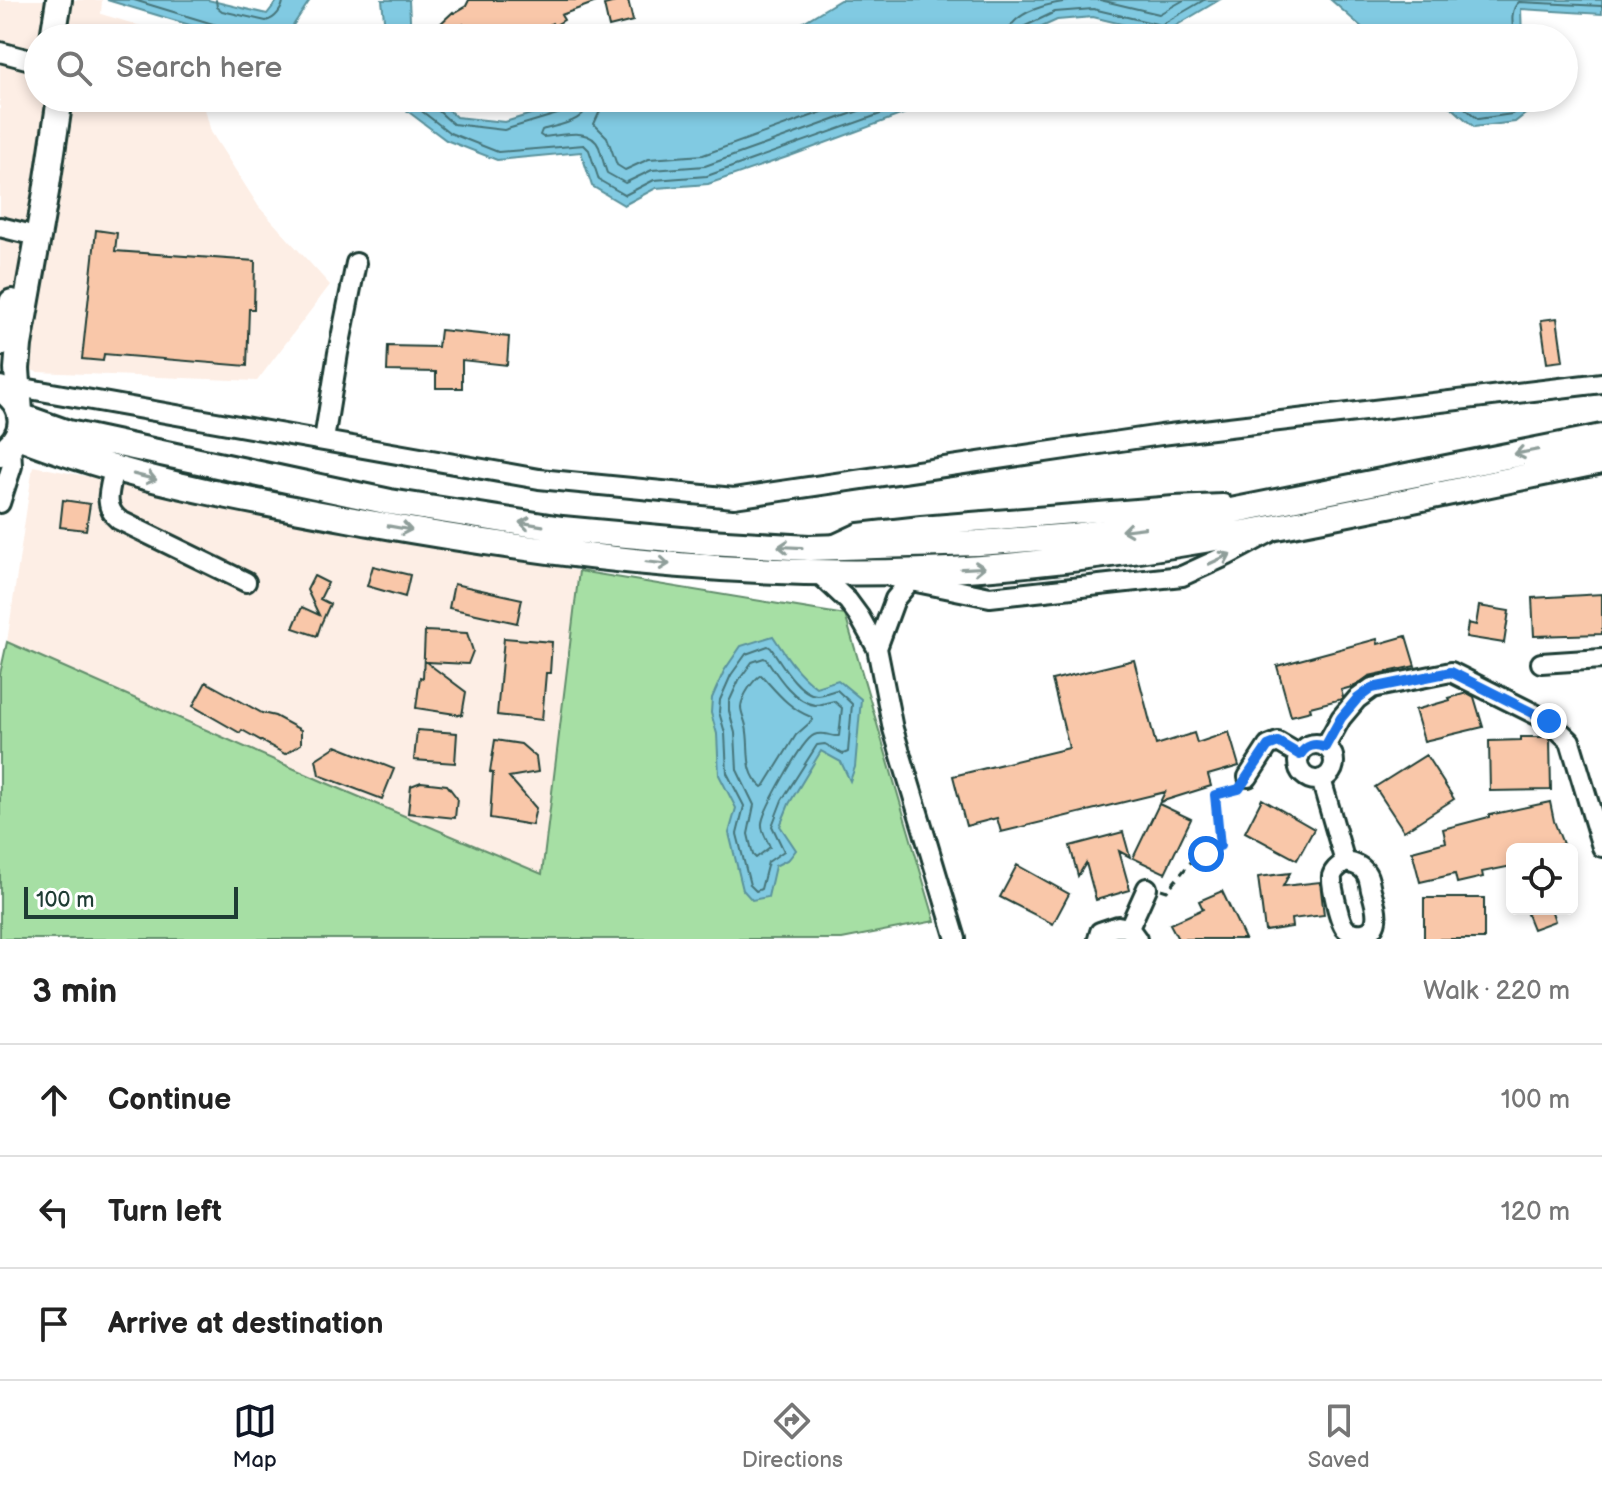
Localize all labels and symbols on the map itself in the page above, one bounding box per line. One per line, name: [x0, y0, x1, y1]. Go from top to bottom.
one-way arrow: [1513, 446, 1539, 461]
one-way arrow: [132, 470, 158, 485]
one-way arrow: [519, 516, 544, 531]
one-way arrow: [1120, 521, 1147, 536]
one-way arrow: [387, 522, 412, 537]
one-way arrow: [777, 539, 804, 554]
one-way arrow: [1208, 551, 1232, 566]
one-way arrow: [644, 555, 671, 570]
one-way arrow: [959, 560, 986, 575]
route end: [1531, 703, 1567, 739]
route start: [1188, 836, 1224, 872]
scale bar: [24, 883, 238, 919]

